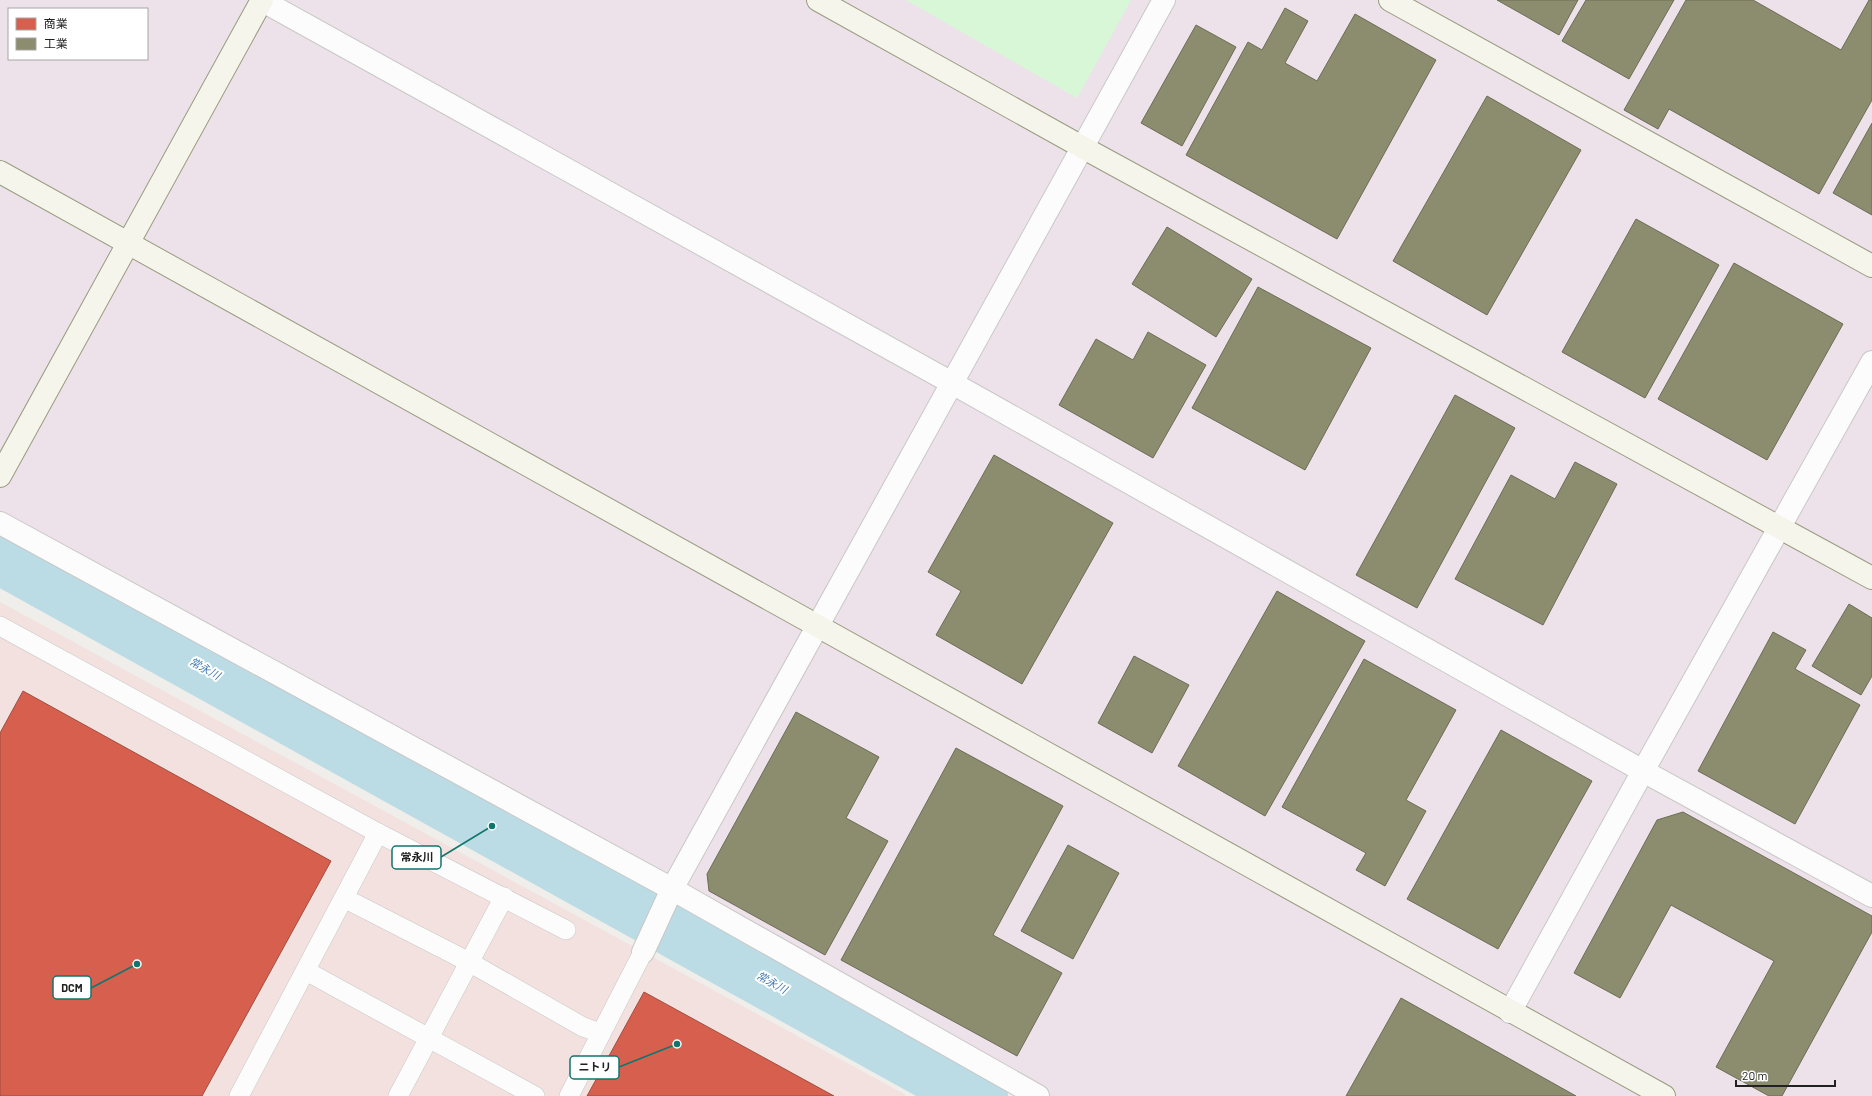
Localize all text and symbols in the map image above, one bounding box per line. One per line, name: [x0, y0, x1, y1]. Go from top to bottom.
legend: [8, 8, 148, 60]
text: 商業: [44, 16, 68, 30]
text: 工業: [44, 36, 68, 50]
water label: 常永川: [187, 654, 223, 682]
callout: 常永川: [392, 846, 441, 869]
text: 常永川: [401, 850, 434, 863]
water label: 常永川: [754, 968, 790, 996]
callout: DCM: [53, 976, 91, 999]
text: DCM: [61, 981, 83, 994]
callout: ニトリ: [570, 1056, 619, 1079]
text: ニトリ: [579, 1060, 612, 1073]
scale bar: [1736, 1062, 1835, 1088]
text: 20 m: [1742, 1068, 1768, 1082]

